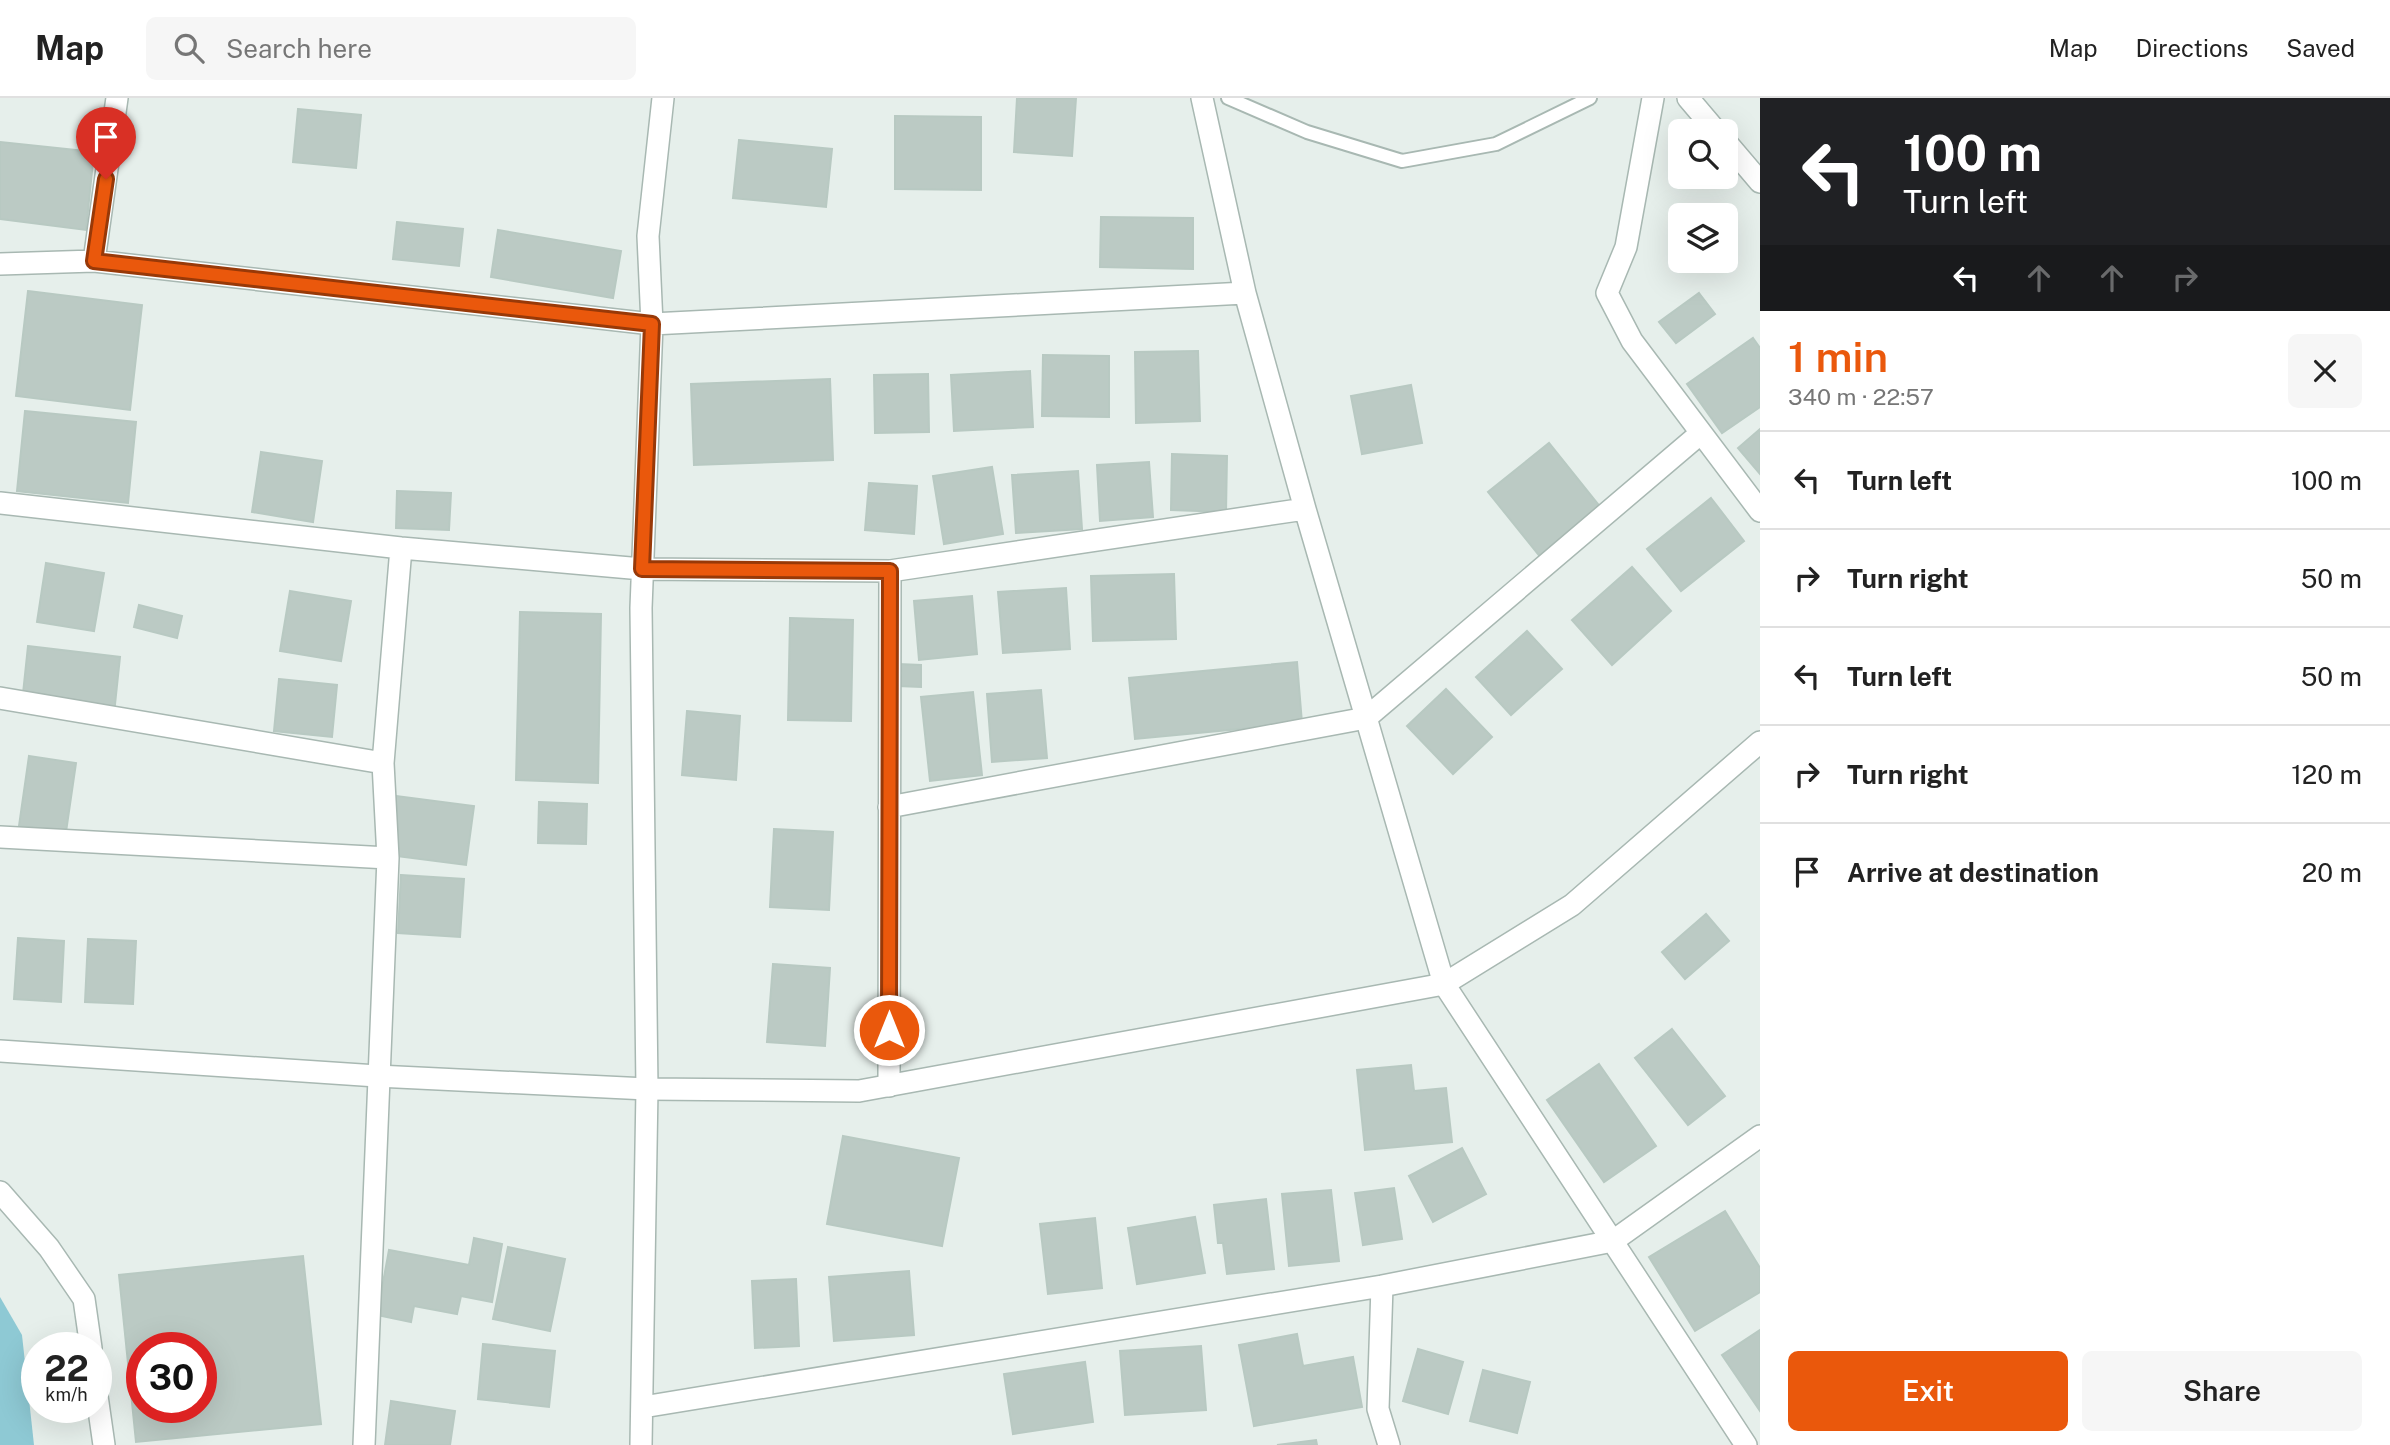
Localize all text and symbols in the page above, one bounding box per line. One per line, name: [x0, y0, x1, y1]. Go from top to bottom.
search box: [146, 17, 636, 80]
text: Map: [35, 29, 104, 67]
icon: search: [170, 29, 208, 67]
text: Search here: [226, 33, 372, 64]
text: Map: [2049, 34, 2098, 62]
text: Directions: [2136, 34, 2248, 62]
text: Saved: [2286, 34, 2355, 62]
pin: [76, 107, 136, 179]
icon: arrive: [87, 118, 125, 156]
map controls: [1668, 119, 1738, 273]
button: search: [1668, 119, 1738, 189]
text: 100 m: [1903, 124, 2042, 182]
icon: left: [1788, 126, 1879, 217]
text: Turn left: [1903, 183, 2028, 220]
button: layers: [1668, 203, 1738, 273]
icon: left: [1947, 259, 1985, 297]
icon: ahead: [2020, 259, 2058, 297]
icon: ahead: [2093, 259, 2131, 297]
icon: right: [2166, 259, 2204, 297]
text: 1 min: [1788, 332, 1888, 381]
button: close: [2288, 334, 2362, 408]
text: 340 m · 22:57: [1788, 383, 1934, 410]
icon: left: [1788, 461, 1826, 499]
text: Turn left: [1847, 465, 1952, 496]
text: 100 m: [2291, 465, 2362, 496]
icon: right: [1788, 559, 1826, 597]
text: Turn right: [1847, 563, 1969, 594]
text: 50 m: [2301, 563, 2362, 594]
icon: left: [1788, 657, 1826, 695]
text: Turn left: [1847, 661, 1952, 692]
text: 50 m: [2301, 661, 2362, 692]
icon: right: [1788, 755, 1826, 793]
text: Turn right: [1847, 759, 1969, 790]
text: 120 m: [2291, 759, 2362, 790]
icon: arrive: [1788, 853, 1826, 891]
text: Arrive at destination: [1847, 857, 2099, 888]
text: 20 m: [2302, 857, 2362, 888]
position arrow: [852, 993, 926, 1067]
speed limit sign: 30: [126, 1332, 217, 1423]
text: 22: [44, 1348, 89, 1389]
button: Exit: [1788, 1351, 2068, 1431]
button: Share: [2082, 1351, 2362, 1431]
text: km/h: [45, 1384, 88, 1405]

